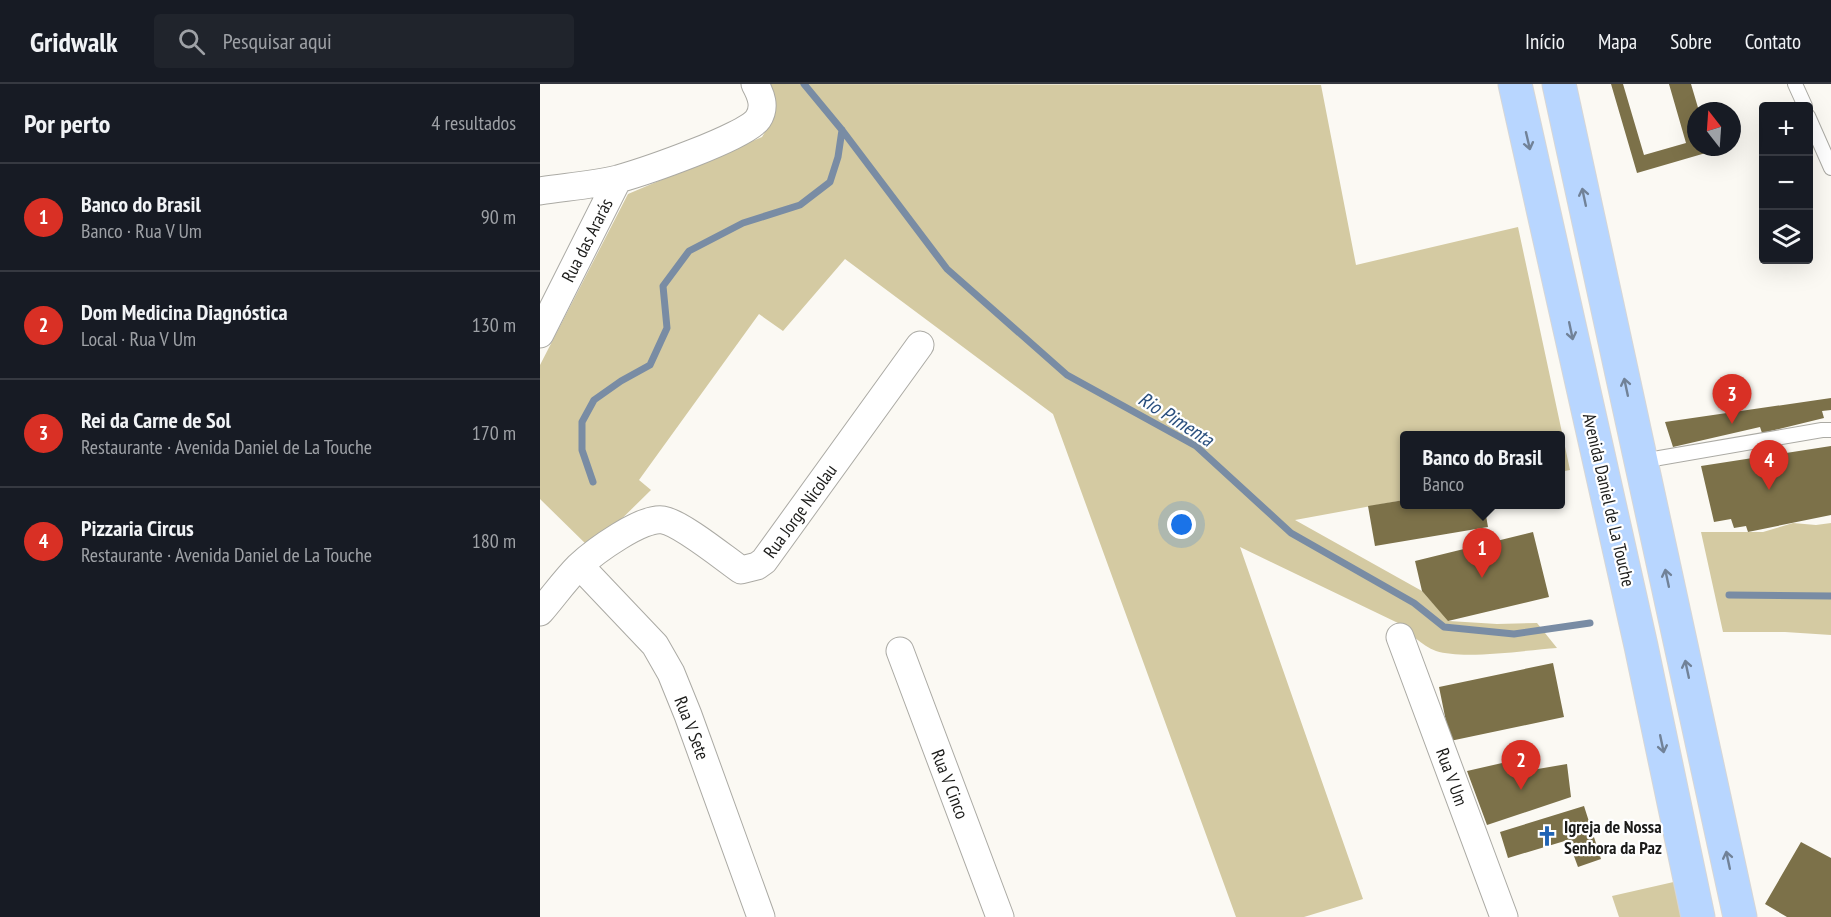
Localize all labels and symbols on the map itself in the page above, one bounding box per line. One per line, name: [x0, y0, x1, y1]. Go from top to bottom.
north arrow: [1687, 102, 1741, 156]
one-way arrow: [1523, 131, 1535, 150]
one-way arrow: [1578, 188, 1589, 207]
street label: Rua das Ararás: [556, 194, 618, 286]
one-way arrow: [1566, 321, 1578, 340]
pin: 3: [1712, 374, 1752, 424]
one-way arrow: [1619, 378, 1631, 397]
water label: Rio Pimenta: [1134, 386, 1219, 453]
street label: Avenida Daniel de La Touche: [1578, 411, 1640, 589]
pin: 4: [1750, 440, 1788, 490]
street label: Rua Jorge Nicolau: [758, 460, 842, 562]
your location: [1167, 510, 1196, 539]
pin: 1: [1462, 528, 1502, 578]
one-way arrow: [1661, 569, 1673, 588]
one-way arrow: [1681, 660, 1692, 679]
street label: Rua V Sete: [669, 693, 715, 763]
one-way arrow: [1657, 734, 1668, 753]
pin: 2: [1502, 740, 1540, 790]
street label: Rua V Um: [1431, 745, 1473, 809]
street label: Rua V Cinco: [926, 746, 974, 822]
place label: Igreja de Nossa Senhora da Paz: [1564, 815, 1662, 859]
church icon: Igreja de Nossa Senhora da Paz: [1535, 824, 1559, 848]
one-way arrow: [1722, 851, 1733, 870]

